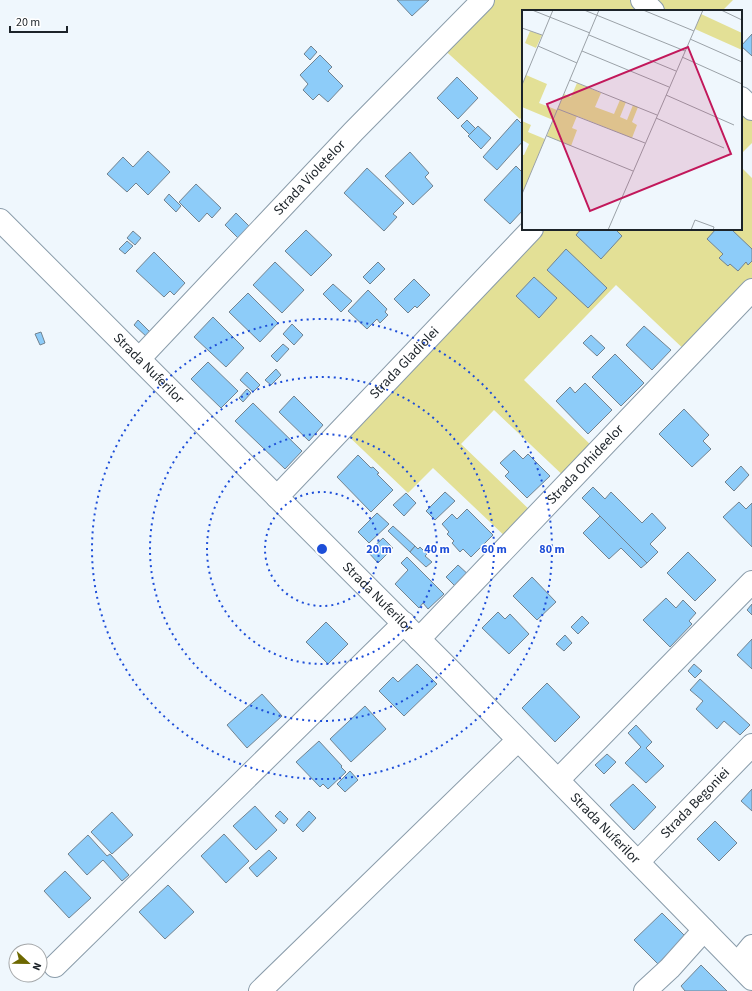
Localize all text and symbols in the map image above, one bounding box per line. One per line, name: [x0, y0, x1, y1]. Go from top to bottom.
scale bar: [10, 8, 67, 34]
inset map: [522, 10, 742, 230]
text: 20 m: [16, 14, 40, 31]
street label: Strada Violetelor: [269, 135, 351, 220]
street label: Strada Gladiolei: [365, 322, 444, 404]
street label: Strada Nuferilor: [109, 329, 189, 409]
street label: Strada Orhideelor: [542, 420, 629, 509]
text: 20 m: [366, 541, 392, 558]
text: 40 m: [424, 541, 450, 558]
text: 60 m: [481, 541, 507, 558]
text: 80 m: [539, 541, 565, 558]
centre of rings: [315, 542, 329, 556]
street label: Strada Nuferilor: [338, 558, 418, 638]
street label: Strada Begoniei: [656, 763, 735, 843]
street label: Strada Nuferilor: [565, 788, 645, 869]
north arrow: [8, 943, 48, 983]
text: N: [28, 960, 45, 973]

